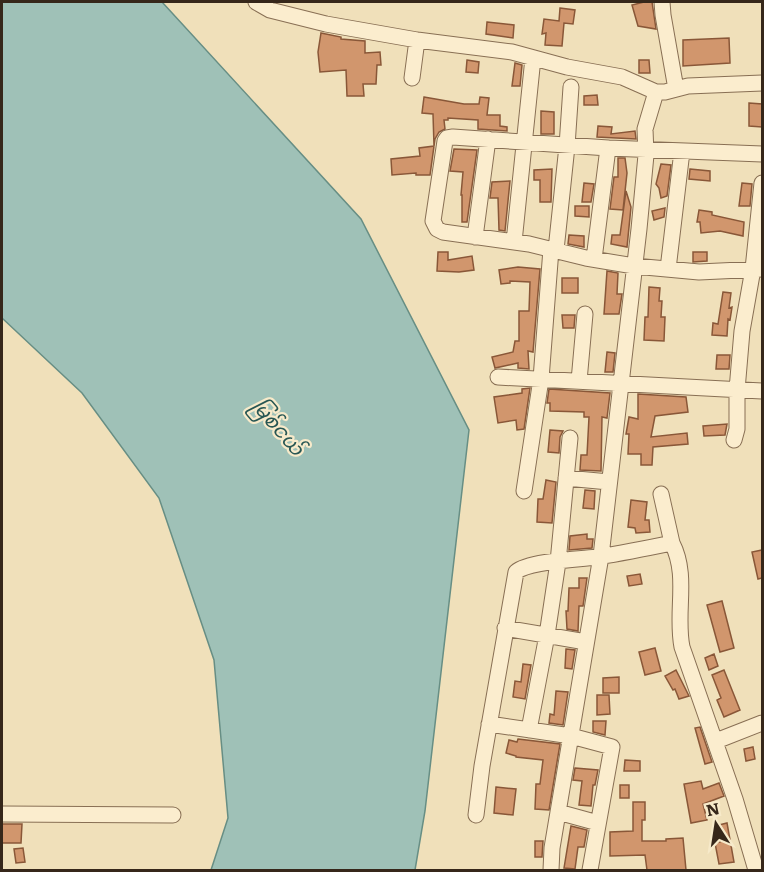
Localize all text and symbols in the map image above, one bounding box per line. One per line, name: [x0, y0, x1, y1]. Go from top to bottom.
water label: မြစ်ငယ်: [243, 391, 314, 465]
north arrow: [686, 794, 746, 854]
text: N: [704, 795, 722, 821]

